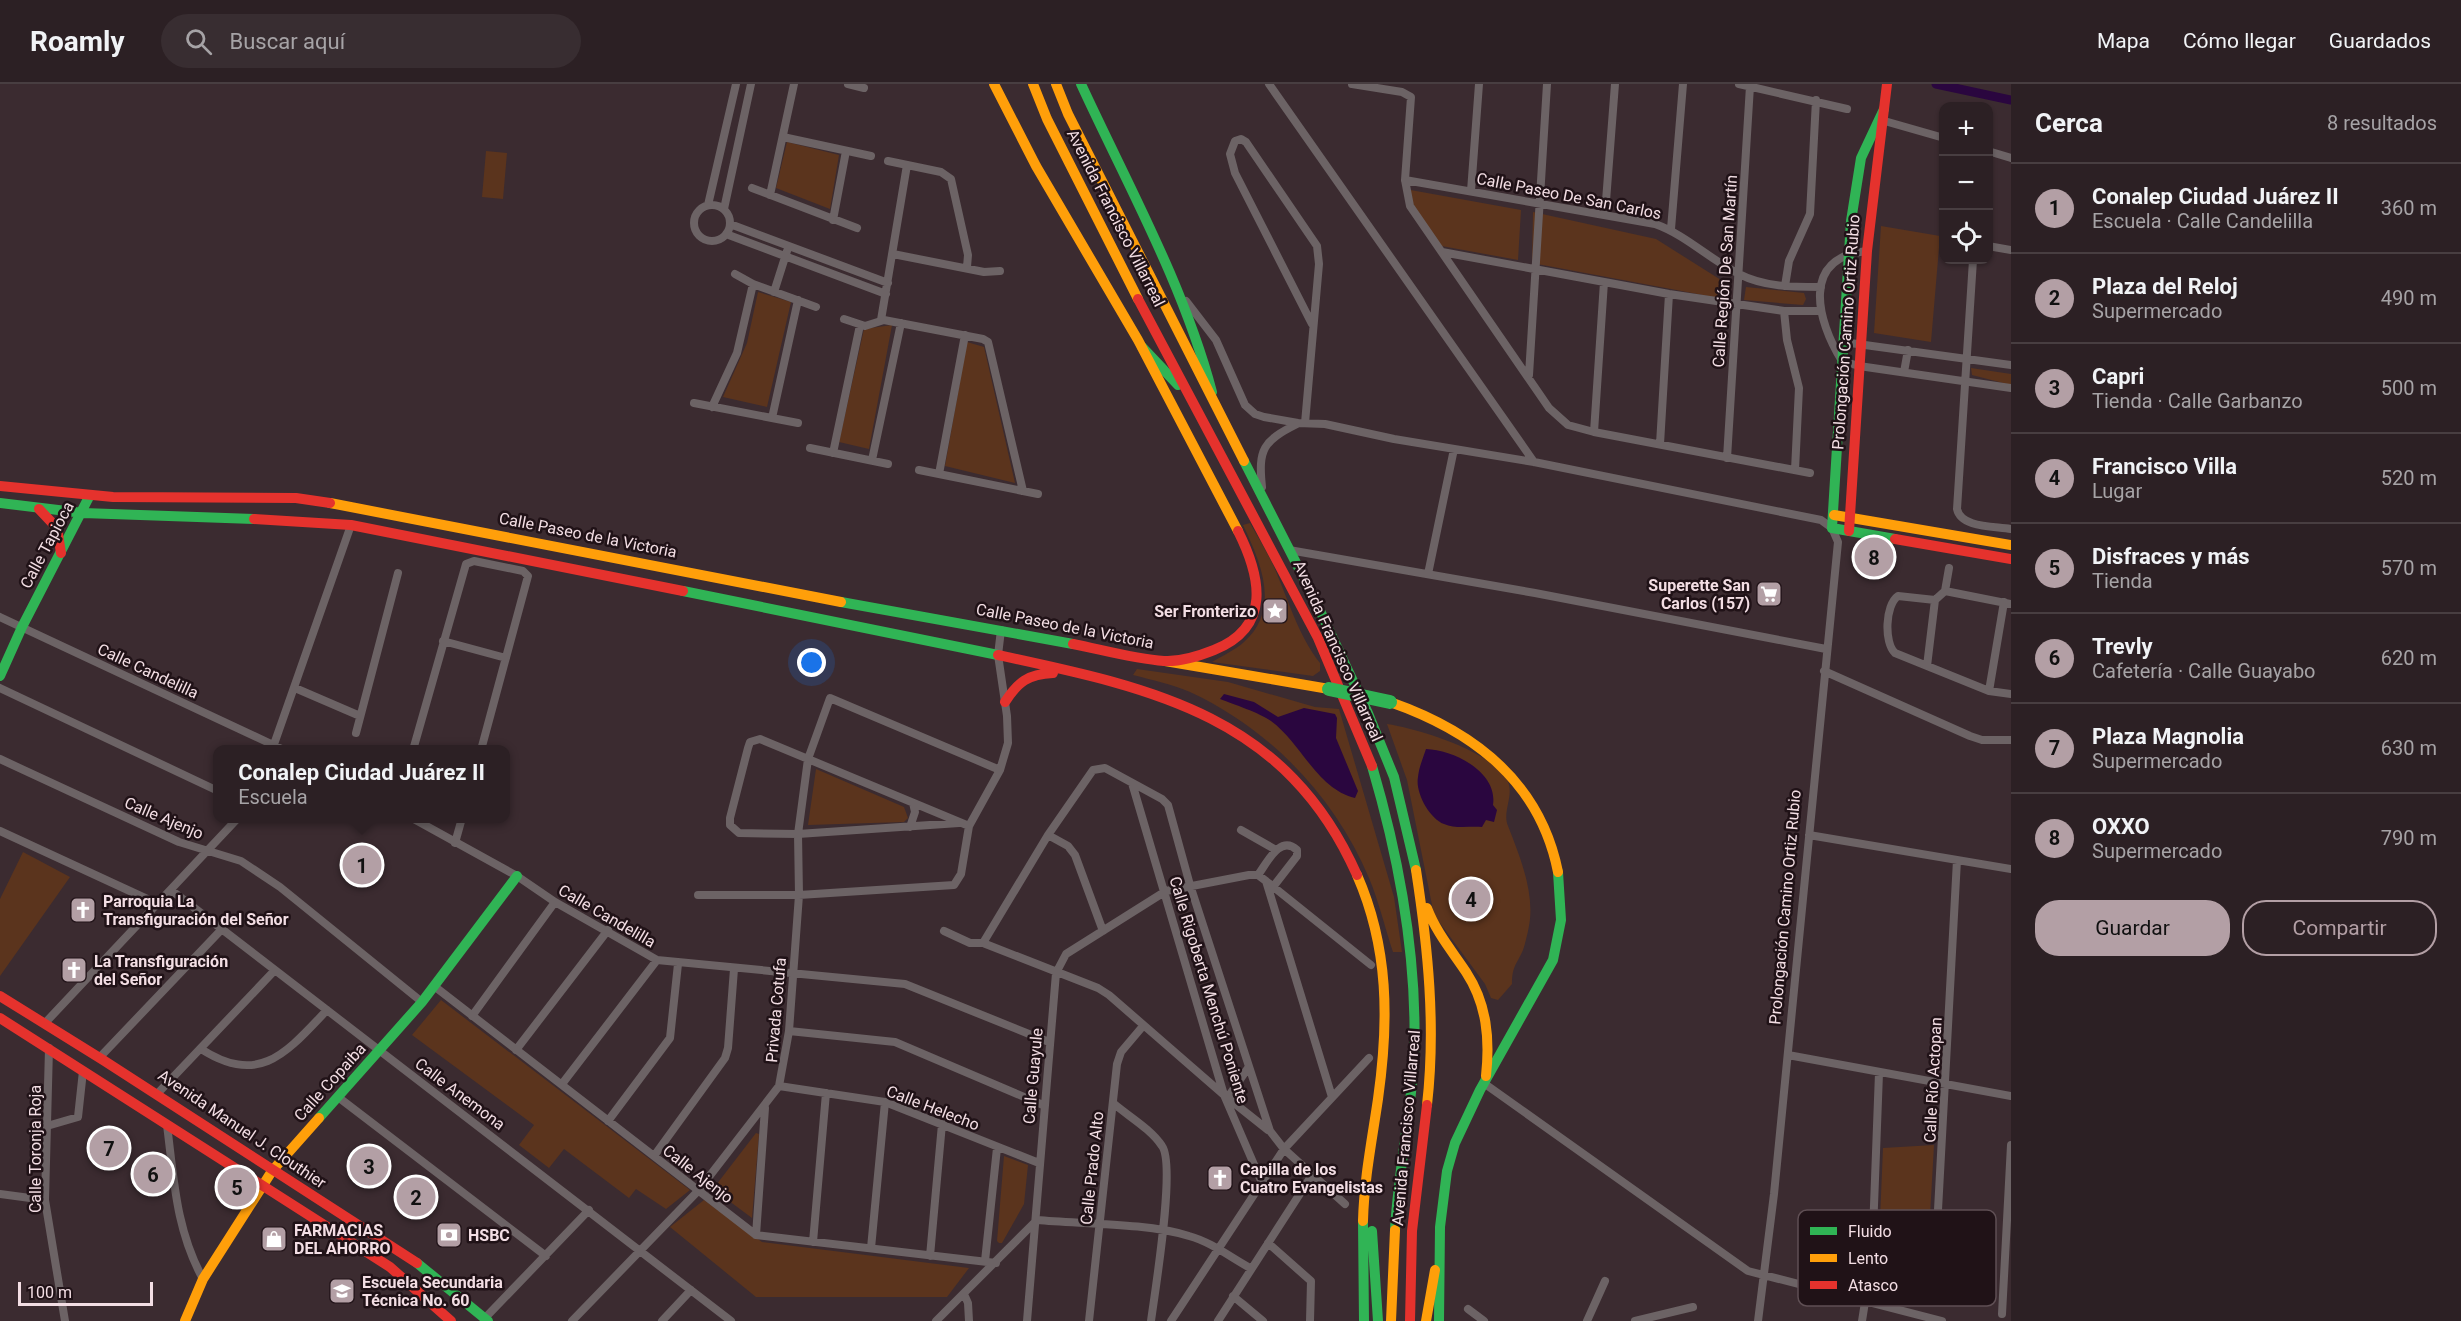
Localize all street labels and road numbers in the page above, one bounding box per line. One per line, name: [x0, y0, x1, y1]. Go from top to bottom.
street label: Avenida Francisco Villarreal: [1063, 126, 1169, 310]
street label: Calle Paseo De San Carlos: [1475, 169, 1663, 223]
street label: Calle Región De San Martín: [1709, 174, 1741, 368]
street label: Prolongación Camino Ortiz Rubio: [1828, 214, 1864, 450]
street label: Calle Tapioca: [16, 498, 78, 592]
street label: Calle Paseo de la Victoria: [498, 508, 678, 562]
street label: Avenida Francisco Villarreal: [1289, 558, 1387, 744]
street label: Calle Paseo de la Victoria: [975, 599, 1155, 653]
street label: Calle Candelilla: [95, 639, 201, 703]
street label: Prolongación Camino Ortiz Rubio: [1765, 789, 1805, 1025]
street label: Calle Ajenjo: [122, 793, 206, 843]
street label: Calle Rigoberta Menchú Poniente: [1165, 874, 1253, 1106]
street label: Calle Candelilla: [555, 881, 659, 951]
street label: Privada Cotufa: [762, 957, 790, 1063]
street label: Calle Río Actopan: [1920, 1017, 1946, 1143]
street label: Calle Guayule: [1019, 1027, 1047, 1125]
street label: Avenida Francisco Villarreal: [1388, 1029, 1424, 1227]
street label: Calle Copaiba: [290, 1039, 370, 1125]
street label: Calle Anemona: [411, 1054, 509, 1134]
street label: Avenida Manuel J. Clouthier: [154, 1066, 330, 1193]
street label: Calle Helecho: [884, 1082, 982, 1134]
street label: Calle Toronja Roja: [26, 1085, 45, 1213]
street label: Calle Prado Alto: [1077, 1110, 1107, 1226]
street label: Calle Ajenjo: [659, 1141, 737, 1207]

